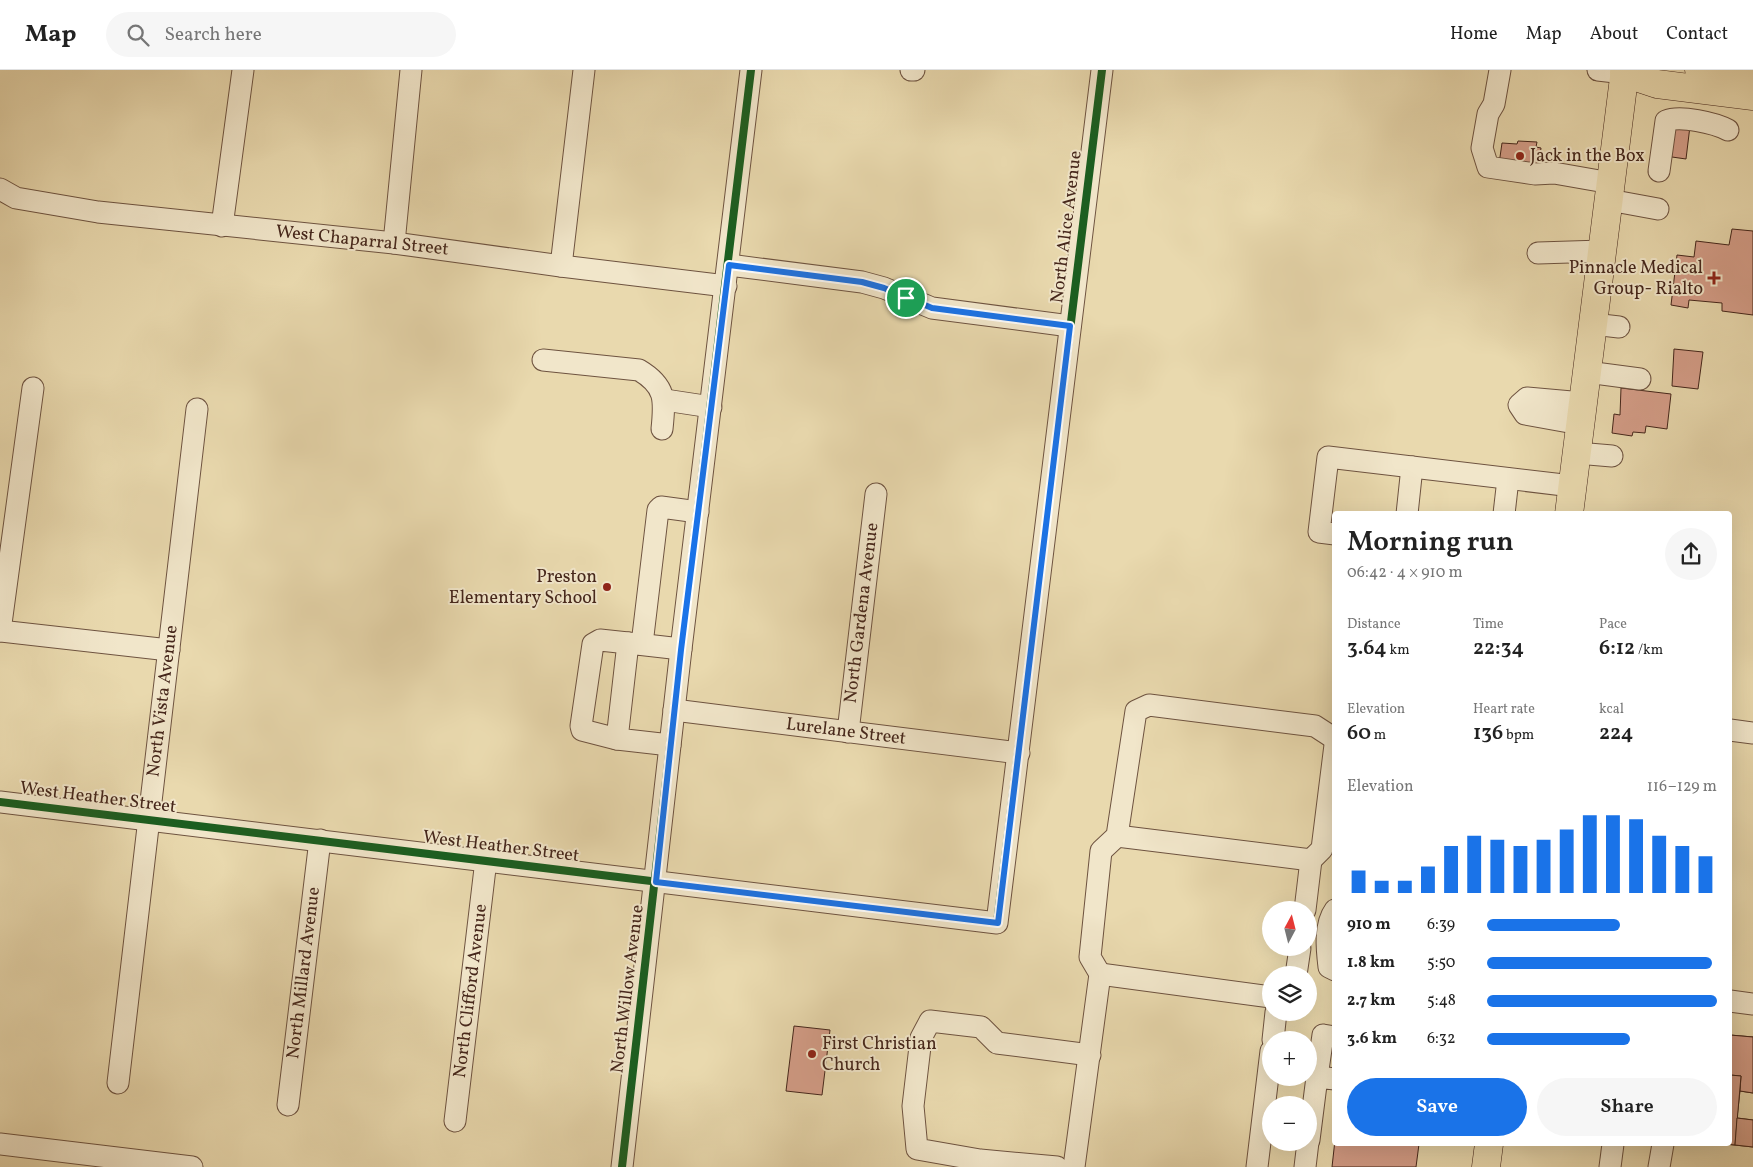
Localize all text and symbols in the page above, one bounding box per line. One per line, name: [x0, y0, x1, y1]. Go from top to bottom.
search box: [106, 12, 456, 57]
text: Map: [25, 18, 76, 52]
icon: search: [124, 21, 152, 49]
text: Search here: [164, 22, 262, 48]
text: Home: [1450, 22, 1498, 47]
text: Map: [1526, 22, 1562, 47]
text: About: [1590, 22, 1638, 47]
text: Contact: [1666, 22, 1728, 47]
place label: Jack in the Box: [1530, 144, 1645, 169]
street label: North Alice Avenue: [1045, 149, 1089, 305]
marker: Jack in the Box: [1514, 150, 1526, 162]
street label: West Chaparral Street: [274, 219, 450, 263]
place label: Pinnacle Medical Group- Rialto: [1569, 256, 1703, 302]
marker: Pinnacle Medical Group- Rialto: [1707, 271, 1721, 285]
pin: [885, 277, 927, 319]
icon: arrive: [892, 284, 920, 312]
street label: North Gardena Avenue: [839, 521, 885, 705]
text: Morning run: [1347, 523, 1514, 562]
button: share: [1665, 528, 1717, 580]
text: 06:42 · 4 × 910 m: [1347, 562, 1463, 584]
place label: Preston Elementary School: [449, 565, 597, 611]
marker: Preston Elementary School: [601, 581, 613, 593]
text: Distance: [1347, 615, 1401, 634]
text: Time: [1473, 615, 1504, 634]
text: Pace: [1599, 615, 1627, 634]
street label: North Vista Avenue: [141, 624, 185, 778]
text: 3.64: [1347, 634, 1387, 663]
text: 22:34: [1473, 634, 1524, 663]
text: 6:12: [1599, 634, 1635, 663]
text: km: [1387, 641, 1410, 660]
text: /km: [1635, 641, 1663, 660]
text: Elevation: [1347, 700, 1405, 719]
text: Heart rate: [1473, 700, 1535, 719]
text: kcal: [1599, 700, 1624, 719]
street label: Lurelane Street: [785, 712, 907, 752]
text: 60: [1347, 719, 1371, 748]
text: 136: [1473, 719, 1503, 748]
text: 224: [1599, 719, 1633, 748]
text: m: [1371, 726, 1386, 745]
text: bpm: [1503, 726, 1534, 745]
street label: West Heather Street: [18, 776, 178, 820]
text: Elevation: [1347, 776, 1414, 798]
text: 116–129 m: [1647, 776, 1717, 798]
street label: West Heather Street: [421, 825, 581, 869]
street label: North Millard Avenue: [281, 886, 327, 1060]
north arrow: [1262, 901, 1318, 956]
map controls: [1262, 901, 1317, 1151]
street label: North Clifford Avenue: [448, 902, 494, 1080]
street label: North Willow Avenue: [605, 903, 651, 1075]
text: 910 m: [1347, 914, 1391, 936]
text: 6:39: [1427, 914, 1455, 936]
text: 1.8 km: [1347, 952, 1395, 974]
text: 5:50: [1427, 952, 1455, 974]
button: layers: [1262, 966, 1317, 1021]
text: 2.7 km: [1347, 990, 1395, 1012]
text: 5:48: [1427, 990, 1456, 1012]
text: 3.6 km: [1347, 1028, 1397, 1050]
text: 6:32: [1427, 1028, 1456, 1050]
button: +: [1262, 1031, 1317, 1086]
place label: First Christian Church: [822, 1032, 937, 1078]
marker: First Christian Church: [806, 1048, 818, 1060]
button: Save: [1347, 1078, 1527, 1136]
button: Share: [1537, 1078, 1717, 1136]
button: −: [1262, 1096, 1317, 1151]

